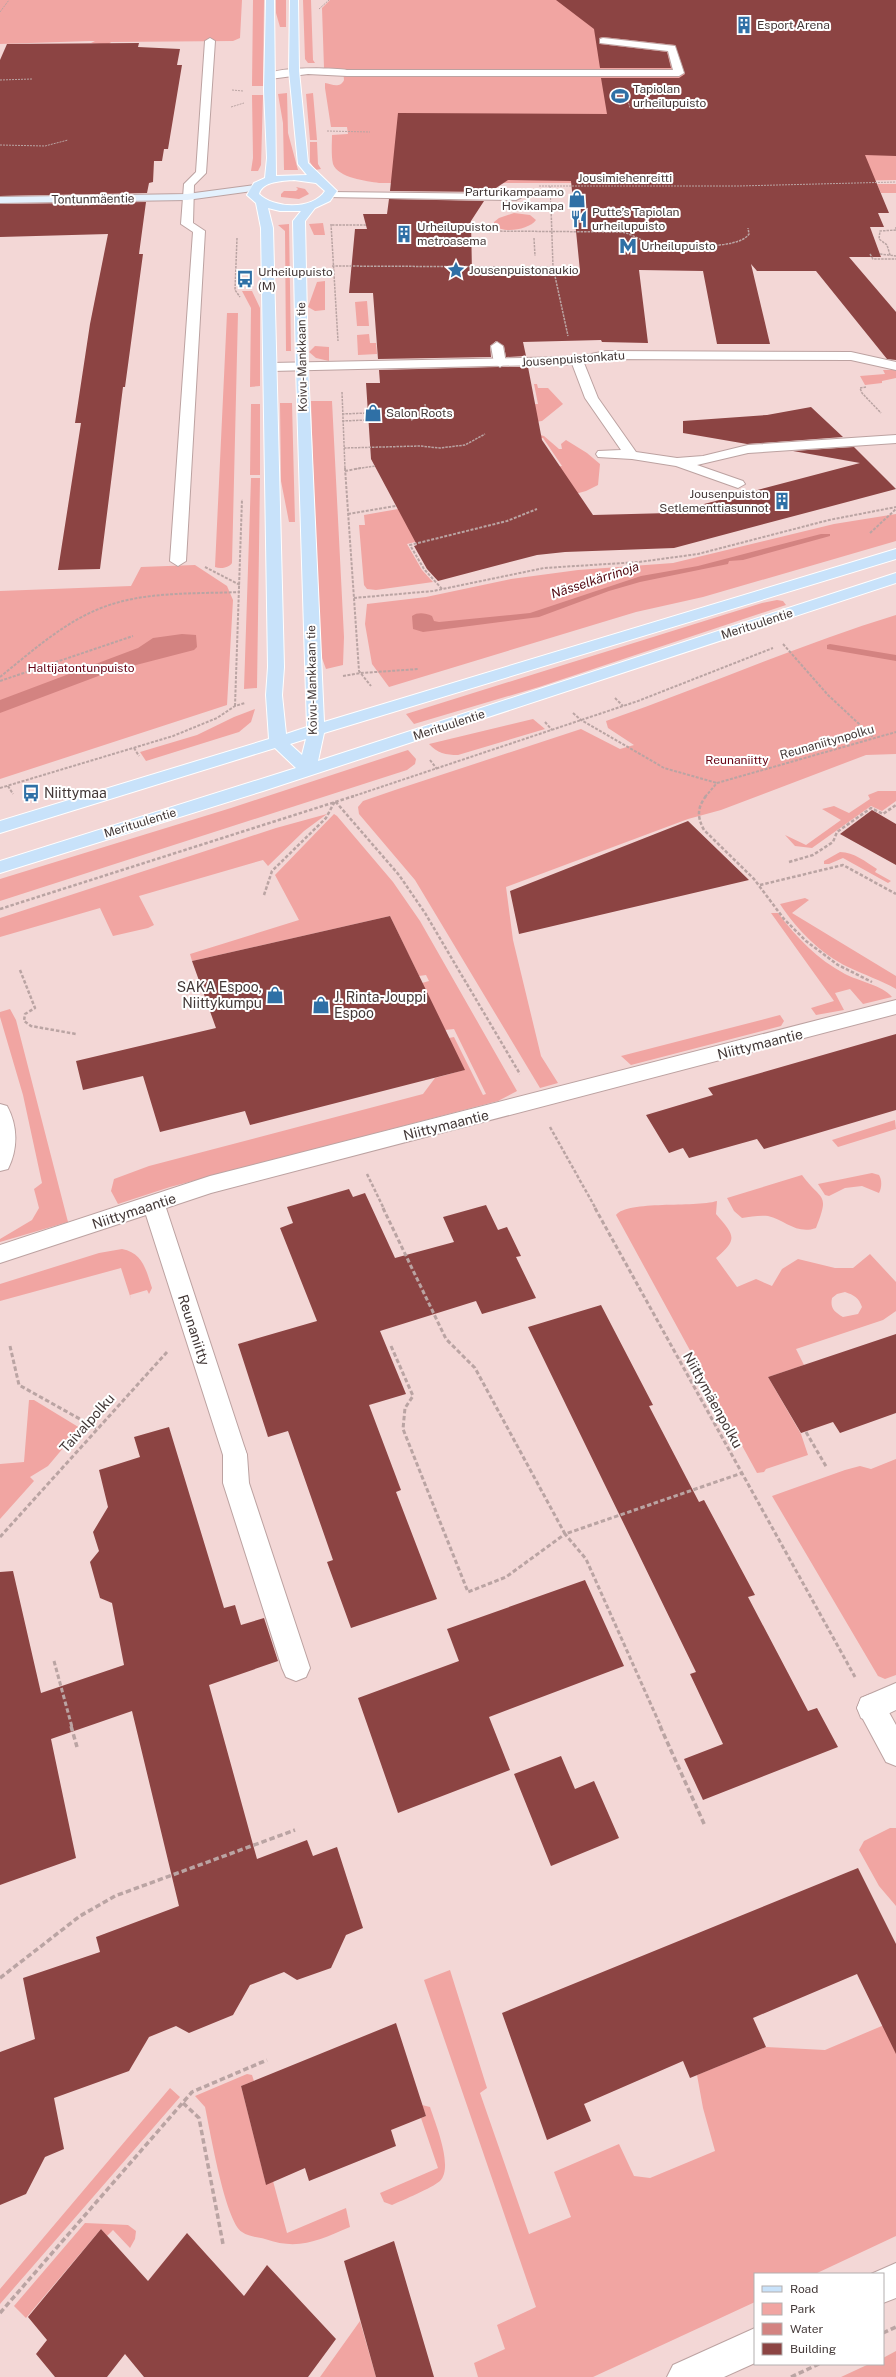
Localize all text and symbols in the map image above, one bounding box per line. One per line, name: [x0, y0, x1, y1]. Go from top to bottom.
building icon: Esport Arena: [734, 15, 754, 35]
place label: Esport Arena: [757, 18, 830, 32]
place label: Tapiolan urheilupuisto: [633, 82, 707, 110]
sports icon: Tapiolan urheilupuisto: [610, 86, 630, 106]
street label: Jousimiehenreitti: [578, 171, 672, 185]
place label: Parturikampaamo Hovikampa: [465, 185, 564, 213]
shop icon: Parturikampaamo Hovikampa: [567, 189, 587, 209]
street label: Tontunmäentie: [51, 191, 135, 207]
place label: Putte’s Tapiolan urheilupuisto: [592, 205, 680, 233]
restaurant icon: Putte’s Tapiolan urheilupuisto: [569, 209, 589, 229]
place label: Urheilupuiston metroasema: [417, 220, 499, 248]
building icon: Urheilupuiston metroasema: [394, 224, 414, 244]
metro station icon: Urheilupuisto: [618, 236, 638, 256]
place label: Urheilupuisto: [641, 239, 716, 253]
place icon: Jousenpuistonaukio: [446, 260, 466, 280]
place label: Jousenpuistonaukio: [469, 263, 579, 277]
place label: Urheilupuisto (M): [258, 265, 333, 293]
bus stop icon: Urheilupuisto (M): [235, 269, 255, 289]
street label: Koivu-Mankkaan tie: [294, 302, 310, 412]
street label: Jousenpuistonkatu: [521, 348, 625, 370]
shop icon: Salon Roots: [363, 403, 383, 423]
place label: Salon Roots: [386, 406, 453, 420]
place label: Jousenpuiston Setlementtiasunnot: [659, 487, 769, 515]
building icon: Jousenpuiston Setlementtiasunnot: [772, 491, 792, 511]
water label: Nässelkärrinoja: [549, 559, 641, 601]
street label: Merituulentie: [719, 606, 795, 642]
street label: Koivu-Mankkaan tie: [304, 625, 320, 735]
park label: Haltijatontunpuisto: [27, 661, 135, 675]
street label: Merituulentie: [411, 707, 487, 743]
street label: Reunaniitynpolku: [778, 722, 876, 762]
park label: Reunaniitty: [705, 753, 769, 767]
bus stop icon: Niittymaa: [21, 783, 41, 803]
place label: Niittymaa: [44, 785, 107, 801]
street label: Merituulentie: [102, 805, 178, 841]
place label: SAKA Espoo, Niittykumpu: [177, 979, 262, 1011]
shop icon: SAKA Espoo, Niittykumpu: [265, 985, 285, 1005]
place label: J. Rinta-Jouppi Espoo: [334, 989, 426, 1021]
shop icon: J. Rinta-Jouppi Espoo: [311, 995, 331, 1015]
street label: Niittymaantie: [716, 1026, 804, 1062]
street label: Niittymaantie: [402, 1107, 490, 1143]
street label: Niittymaantie: [90, 1190, 178, 1232]
street label: Reunaniitty: [175, 1292, 213, 1368]
street label: Niittymäenpolku: [680, 1349, 746, 1451]
street label: Taivalpolku: [56, 1390, 118, 1456]
legend: [754, 2273, 884, 2365]
text: Road: [790, 2282, 818, 2296]
text: Park: [790, 2302, 816, 2316]
text: Water: [790, 2322, 824, 2336]
text: Building: [790, 2342, 836, 2356]

